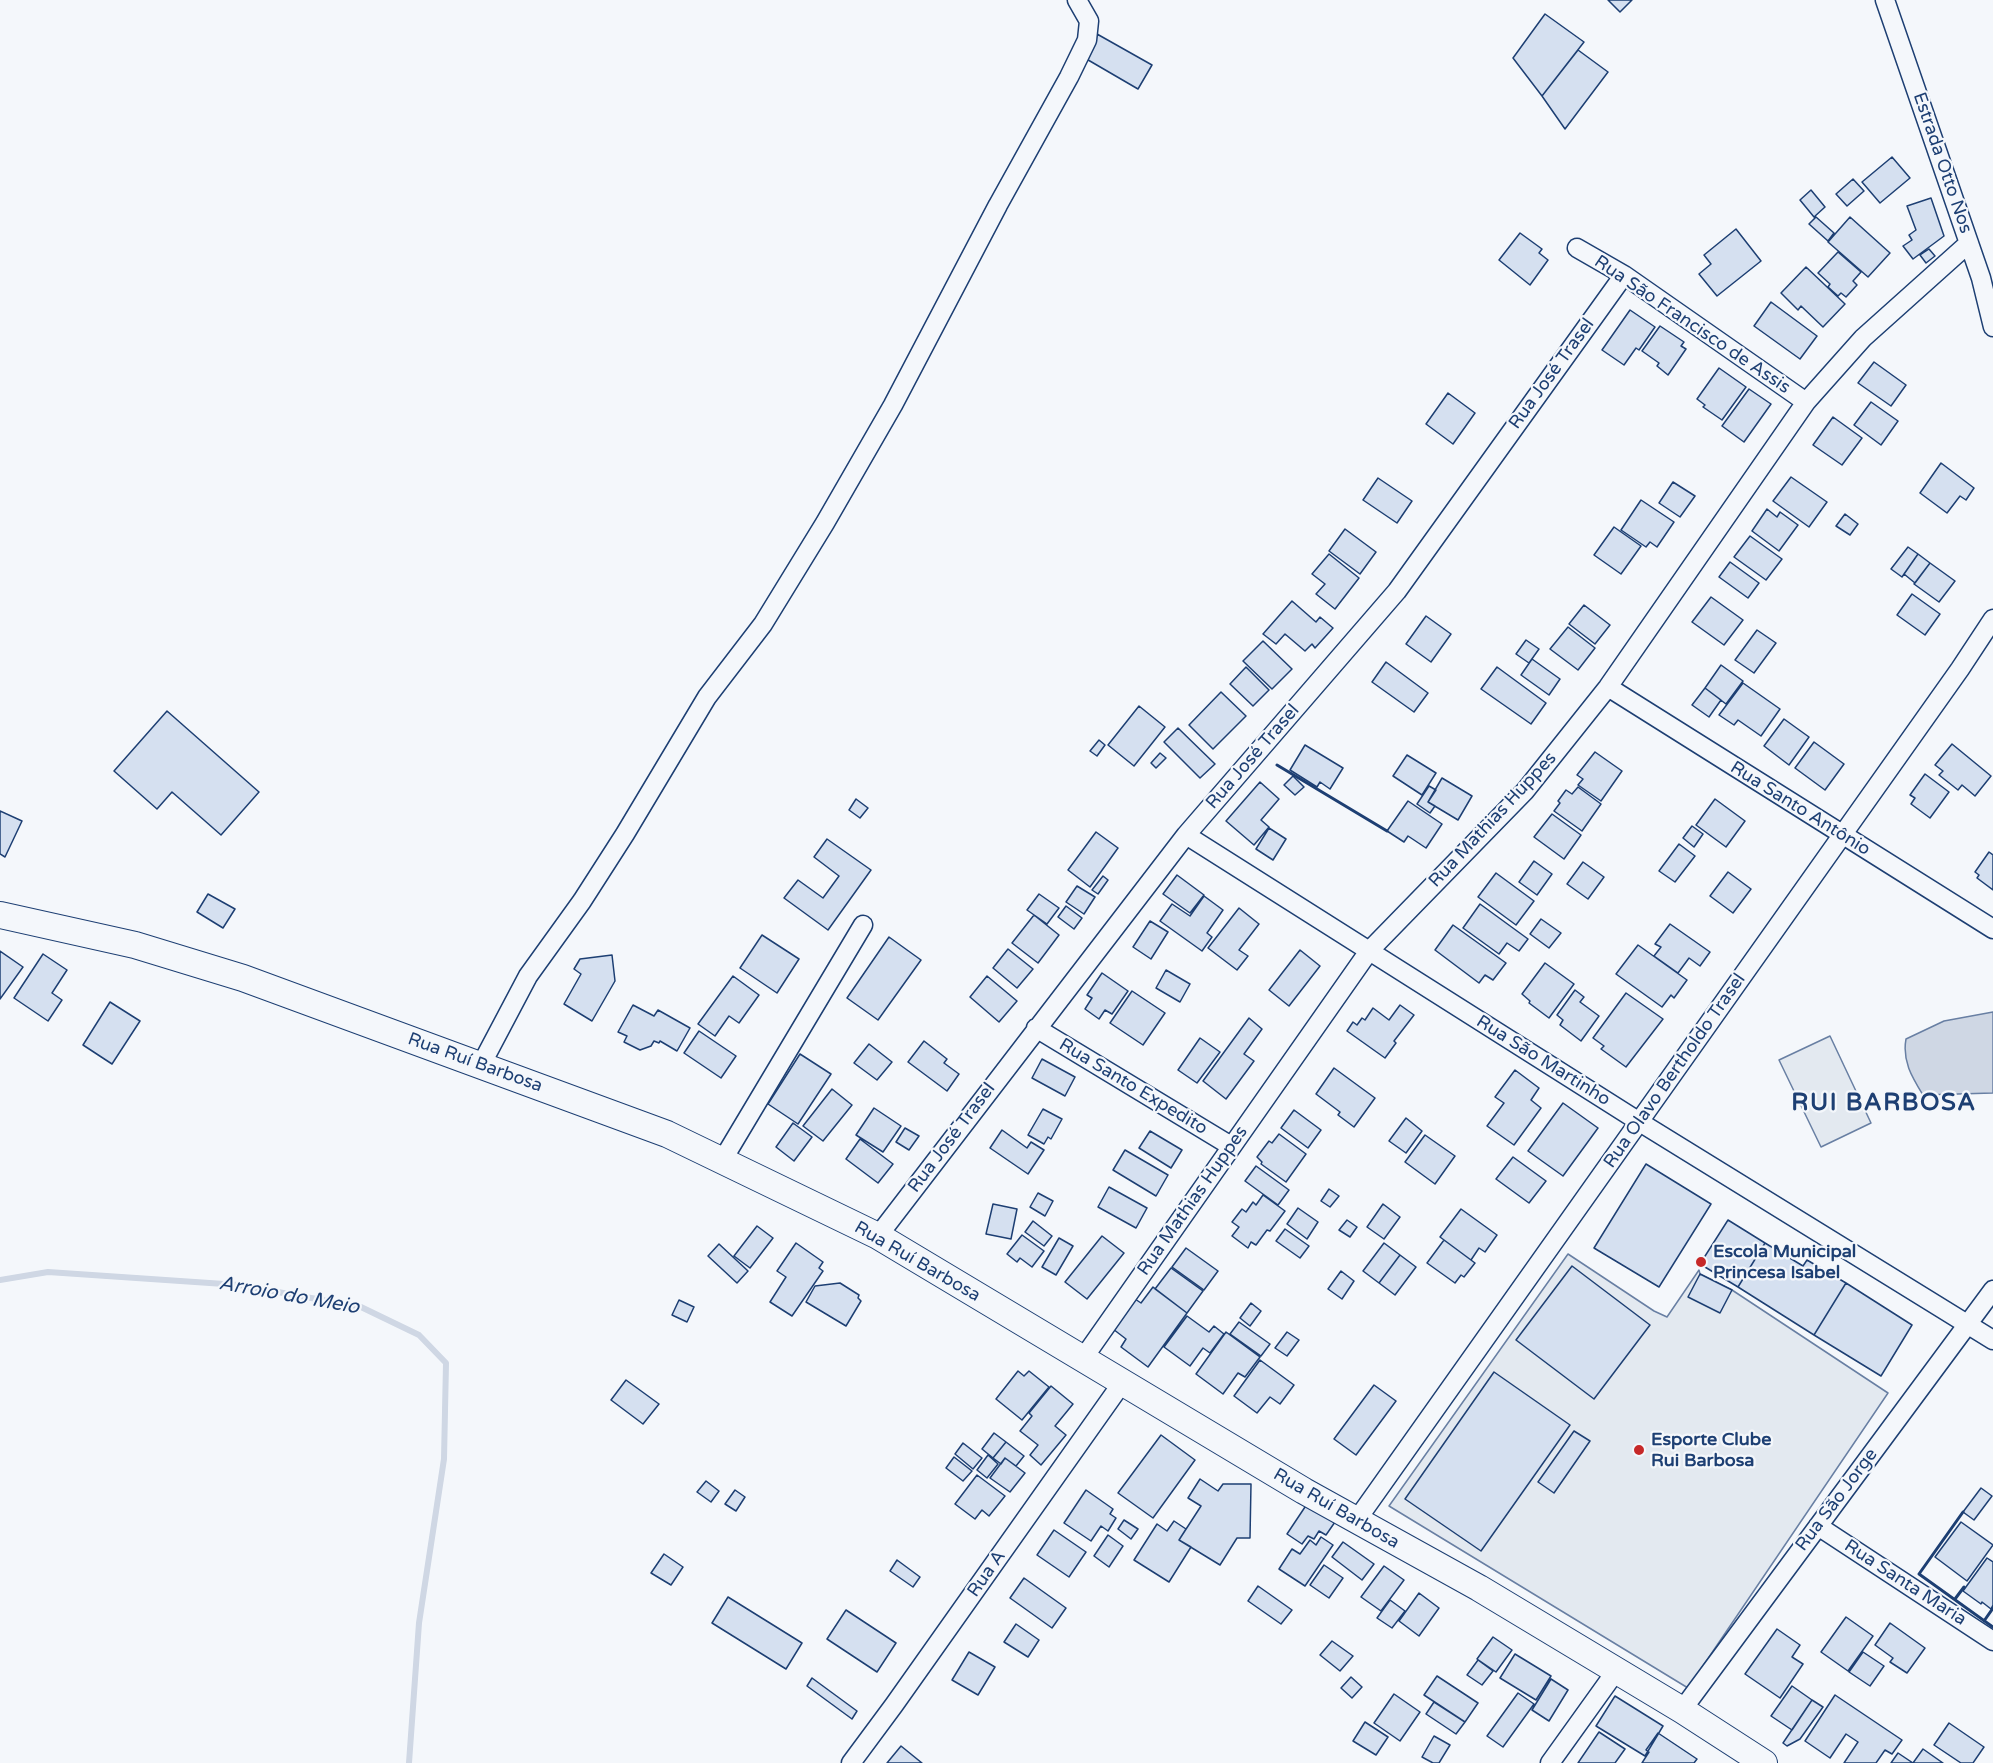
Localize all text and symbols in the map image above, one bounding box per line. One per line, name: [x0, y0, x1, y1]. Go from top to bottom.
street label: Estrada Otto Nos: [1908, 90, 1976, 236]
street label: Rua São Francisco de Assis: [1590, 251, 1794, 399]
street label: Rua José Trasel: [1505, 314, 1599, 434]
street label: Rua José Trasel: [1202, 700, 1304, 814]
street label: Rua Mathias Huppes: [1425, 748, 1561, 892]
street label: Rua Santo Antônio: [1726, 757, 1874, 861]
street label: Rua Olavo Bertholdo Trasel: [1599, 970, 1751, 1172]
street label: Rua São Martinho: [1472, 1011, 1614, 1111]
street label: Rua Ruí Barbosa: [405, 1029, 545, 1097]
street label: Rua Santo Expedito: [1055, 1034, 1211, 1140]
street label: Rua José Trasel: [904, 1079, 1000, 1197]
district label: RUI BARBOSA: [1791, 1090, 1977, 1118]
street label: Rua Mathias Huppes: [1133, 1122, 1253, 1280]
street label: Rua Ruí Barbosa: [850, 1217, 984, 1307]
place label: Escola Municipal Princesa Isabel: [1713, 1241, 1856, 1284]
marker: Escola Municipal Princesa Isabel: [1694, 1255, 1708, 1269]
water label: Arroio do Meio: [217, 1272, 361, 1320]
place label: Esporte Clube Rui Barbosa: [1651, 1429, 1771, 1472]
marker: Esporte Clube Rui Barbosa: [1632, 1443, 1646, 1457]
street label: Rua São Jorge: [1791, 1444, 1883, 1556]
street label: Rua Ruí Barbosa: [1269, 1464, 1403, 1554]
street label: Rua Santa Maria: [1840, 1535, 1970, 1631]
street label: Rua A: [963, 1547, 1011, 1601]

